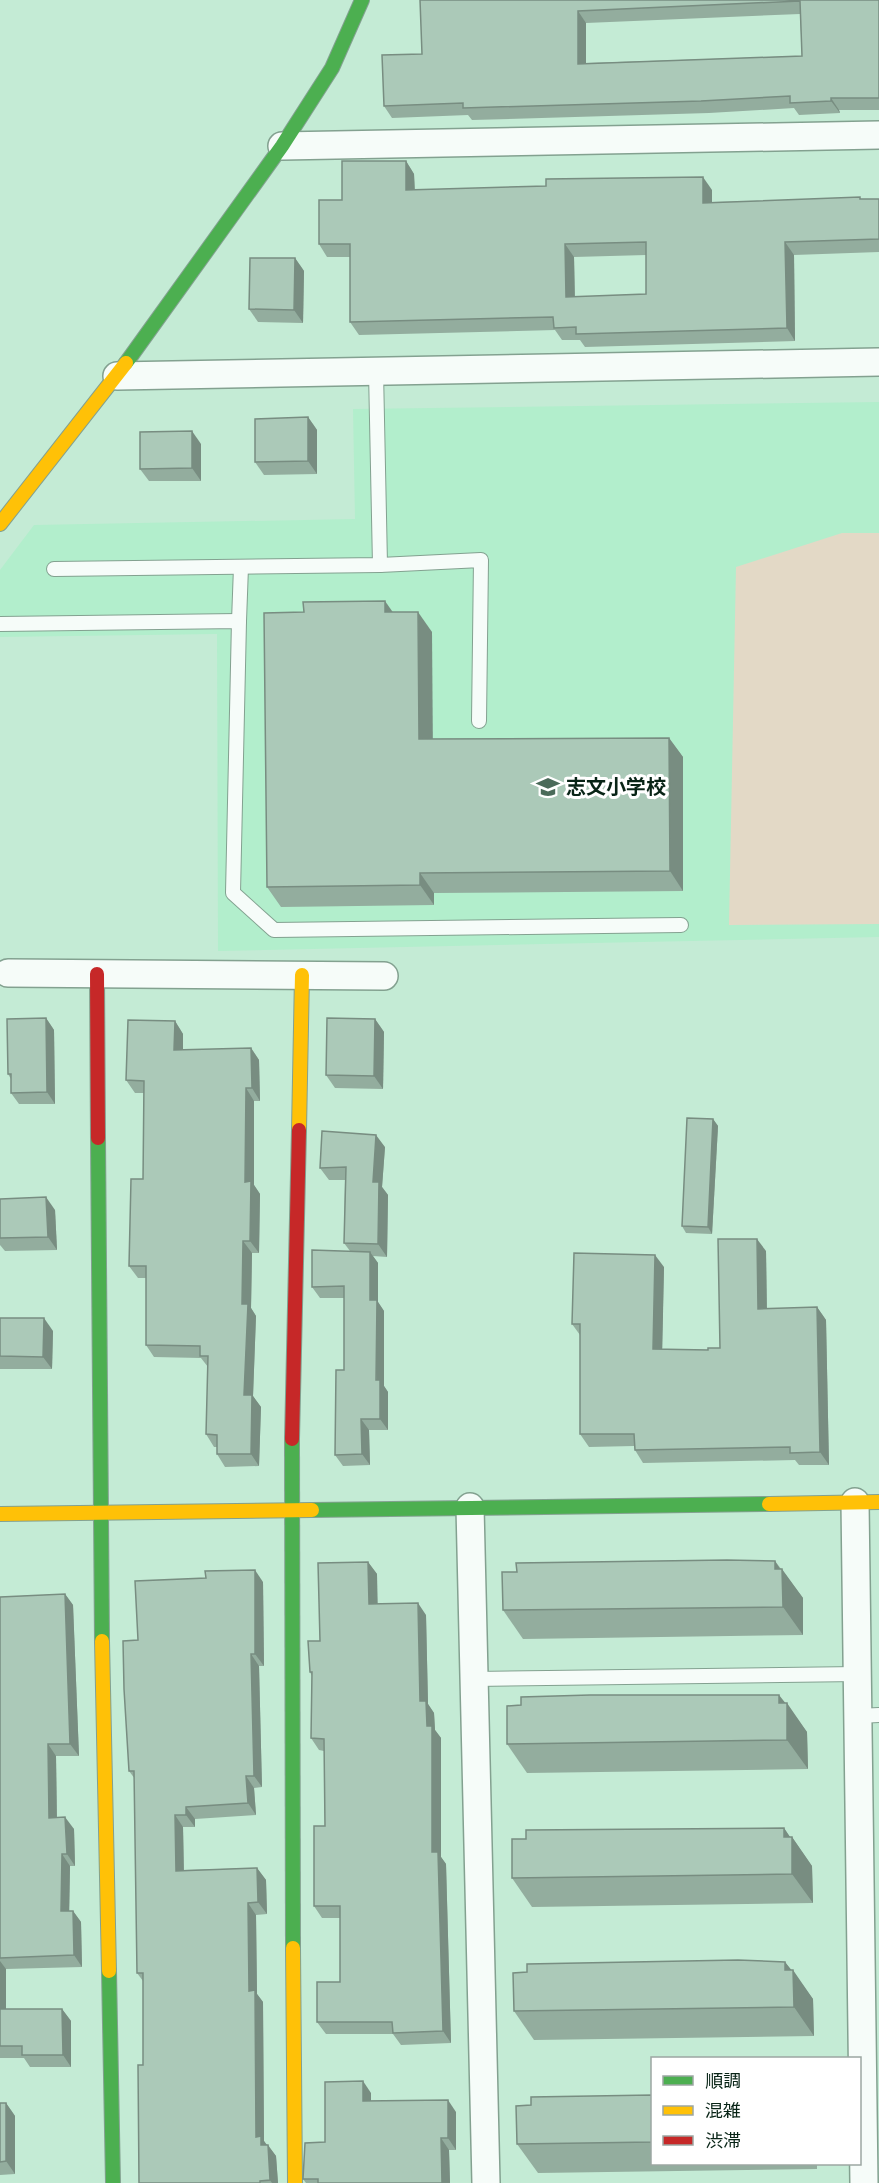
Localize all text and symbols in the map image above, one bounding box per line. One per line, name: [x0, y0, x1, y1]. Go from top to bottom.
school or university icon: 志文小学校: [535, 774, 561, 800]
place label: 志文小学校: [566, 774, 666, 800]
legend: [651, 2057, 861, 2165]
text: 順調: [705, 2069, 741, 2092]
text: 混雑: [705, 2099, 741, 2122]
text: 渋滞: [705, 2129, 741, 2152]

